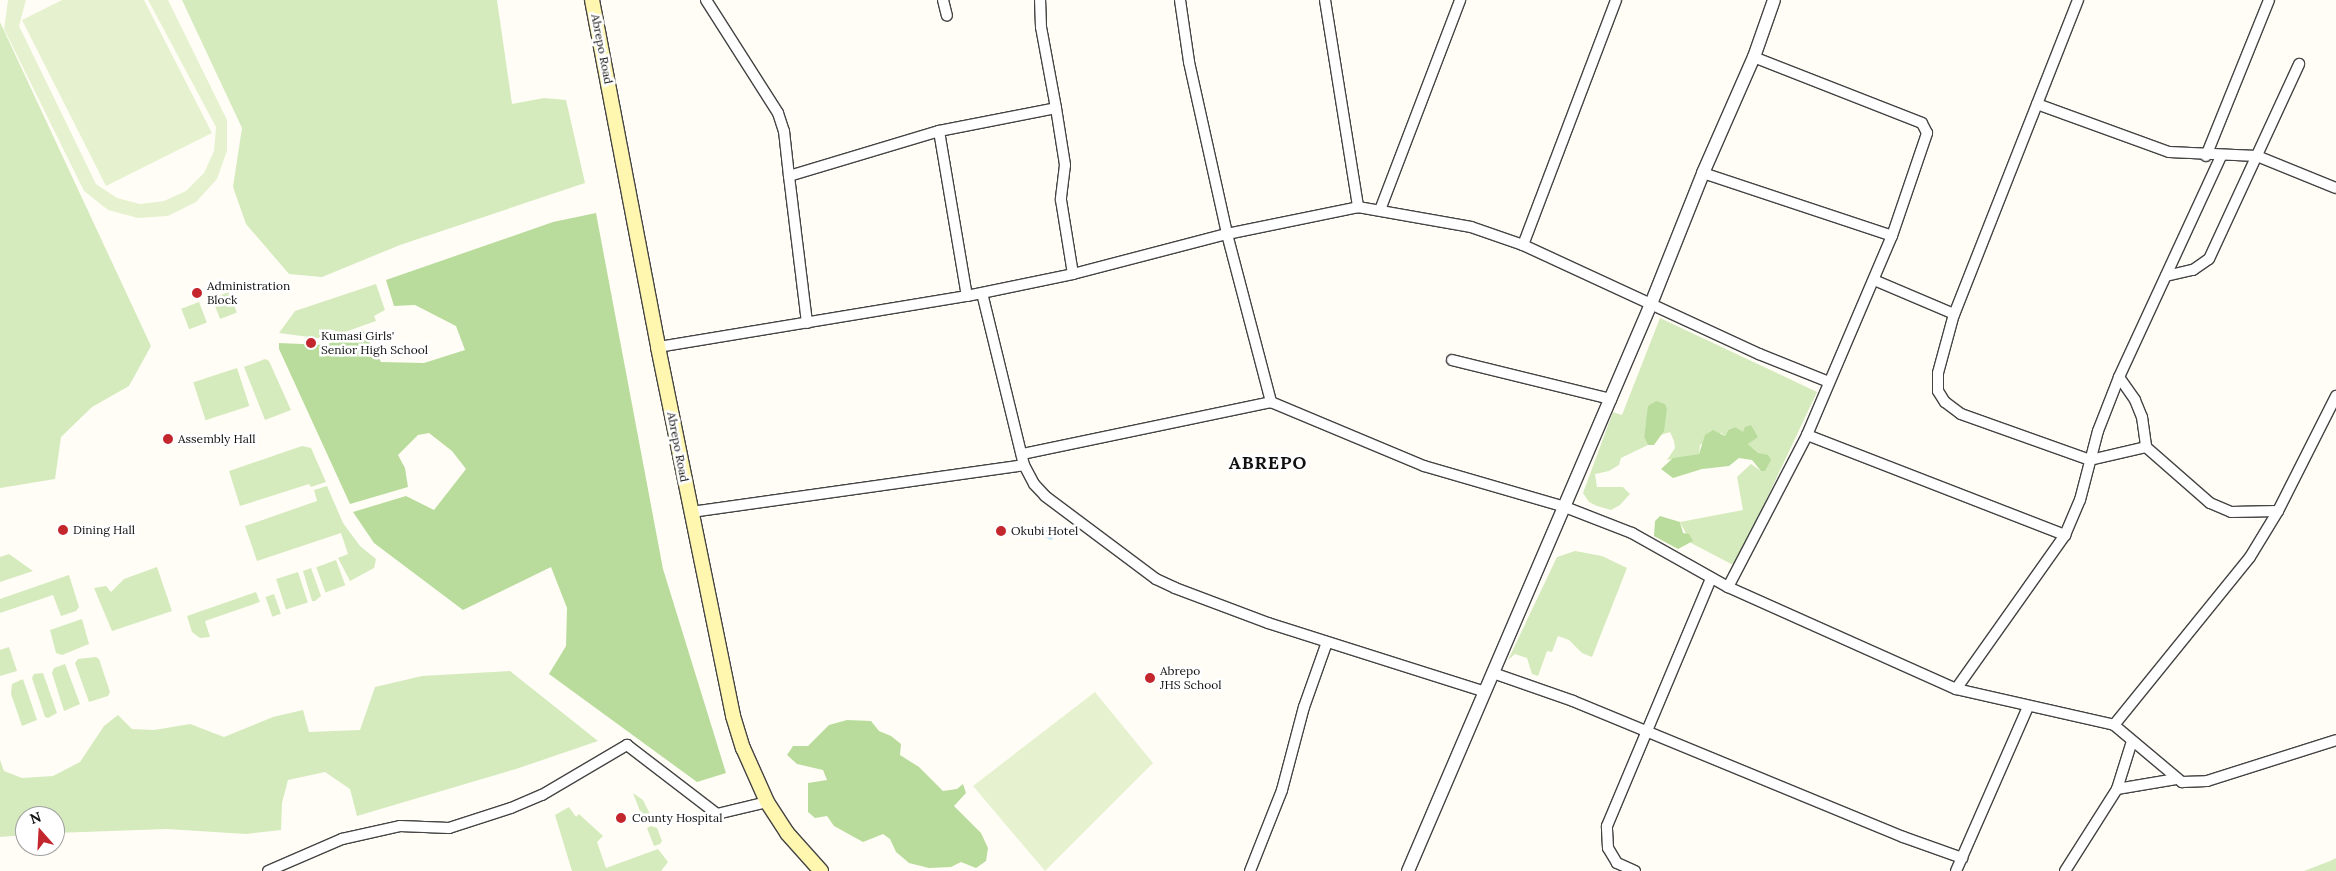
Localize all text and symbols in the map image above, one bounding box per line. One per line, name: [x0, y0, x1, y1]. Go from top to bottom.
street label: Abrepo Road: [588, 13, 616, 85]
place label: Administration Block: [207, 279, 290, 307]
marker: Administration Block: [191, 287, 203, 299]
place label: Kumasi Girls' Senior High School: [321, 329, 428, 357]
marker: Kumasi Girls' Senior High School: [305, 337, 317, 349]
street label: Abrepo Road: [664, 411, 692, 483]
place label: Assembly Hall: [178, 432, 256, 446]
marker: Assembly Hall: [162, 433, 174, 445]
district label: ABREPO: [1228, 452, 1308, 474]
place label: Dining Hall: [73, 523, 135, 537]
marker: Dining Hall: [57, 524, 69, 536]
place label: Okubi Hotel: [1011, 524, 1078, 538]
marker: Okubi Hotel: [995, 525, 1007, 537]
place label: Abrepo JHS School: [1160, 664, 1221, 692]
marker: Abrepo JHS School: [1144, 672, 1156, 684]
north arrow: [15, 806, 65, 856]
text: N: [27, 807, 43, 828]
marker: County Hospital: [614, 811, 628, 825]
place label: County Hospital: [632, 811, 722, 825]

